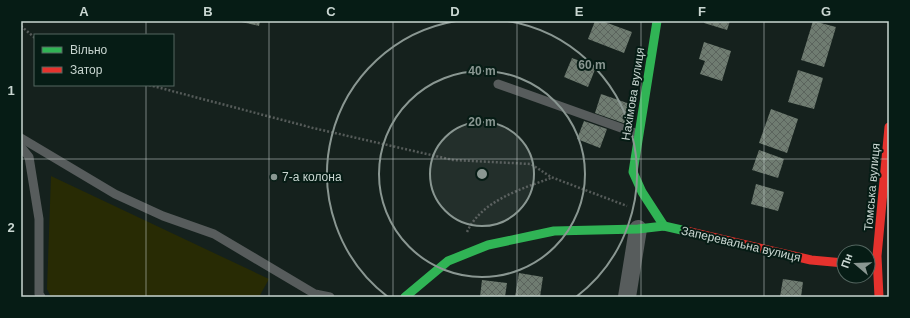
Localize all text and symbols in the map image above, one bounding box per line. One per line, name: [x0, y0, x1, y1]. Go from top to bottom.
text: A: [79, 4, 89, 19]
text: B: [203, 4, 213, 19]
text: C: [326, 4, 336, 19]
text: D: [450, 4, 460, 19]
text: E: [575, 4, 584, 19]
text: F: [698, 4, 706, 19]
text: G: [821, 4, 831, 19]
legend: [34, 34, 174, 86]
text: Вільно: [70, 43, 108, 57]
street label: Нахімова вулиця: [619, 46, 647, 142]
text: 60 m: [578, 58, 606, 72]
text: Затор: [70, 63, 103, 77]
text: 40 m: [468, 64, 496, 78]
text: 1: [7, 83, 15, 98]
text: 20 m: [468, 115, 496, 129]
street label: Томська вулиця: [861, 143, 883, 231]
centre of rings: [475, 167, 489, 181]
place label: 7-а колона: [282, 170, 342, 184]
marker: 7-а колона: [269, 172, 279, 182]
text: 2: [7, 220, 15, 235]
street label: Заперевальна вулиця: [680, 223, 802, 265]
north arrow: [836, 244, 876, 284]
text: Пн: [839, 252, 855, 270]

